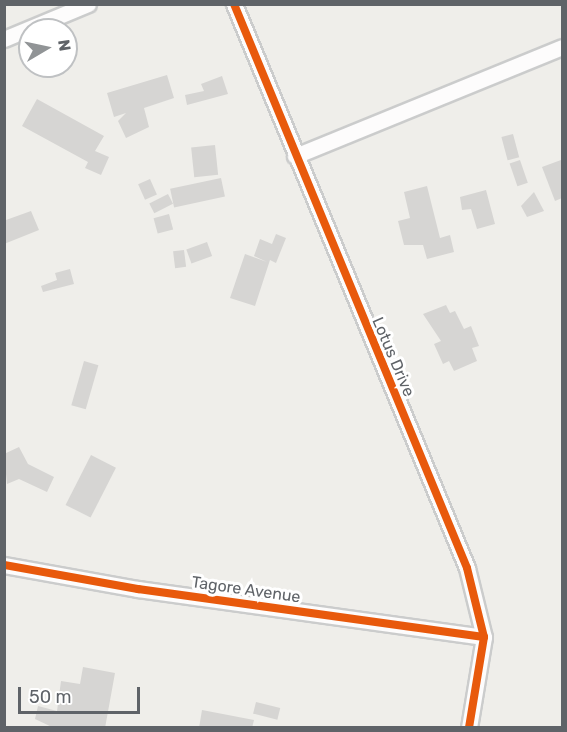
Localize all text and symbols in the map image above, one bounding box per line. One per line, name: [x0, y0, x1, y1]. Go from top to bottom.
north arrow: [18, 18, 78, 78]
text: N: [54, 38, 75, 53]
street label: Lotus Drive: [368, 314, 418, 400]
street label: Tagore Avenue: [190, 573, 302, 607]
scale bar: [21, 675, 142, 713]
text: 50 m: [29, 686, 72, 708]

